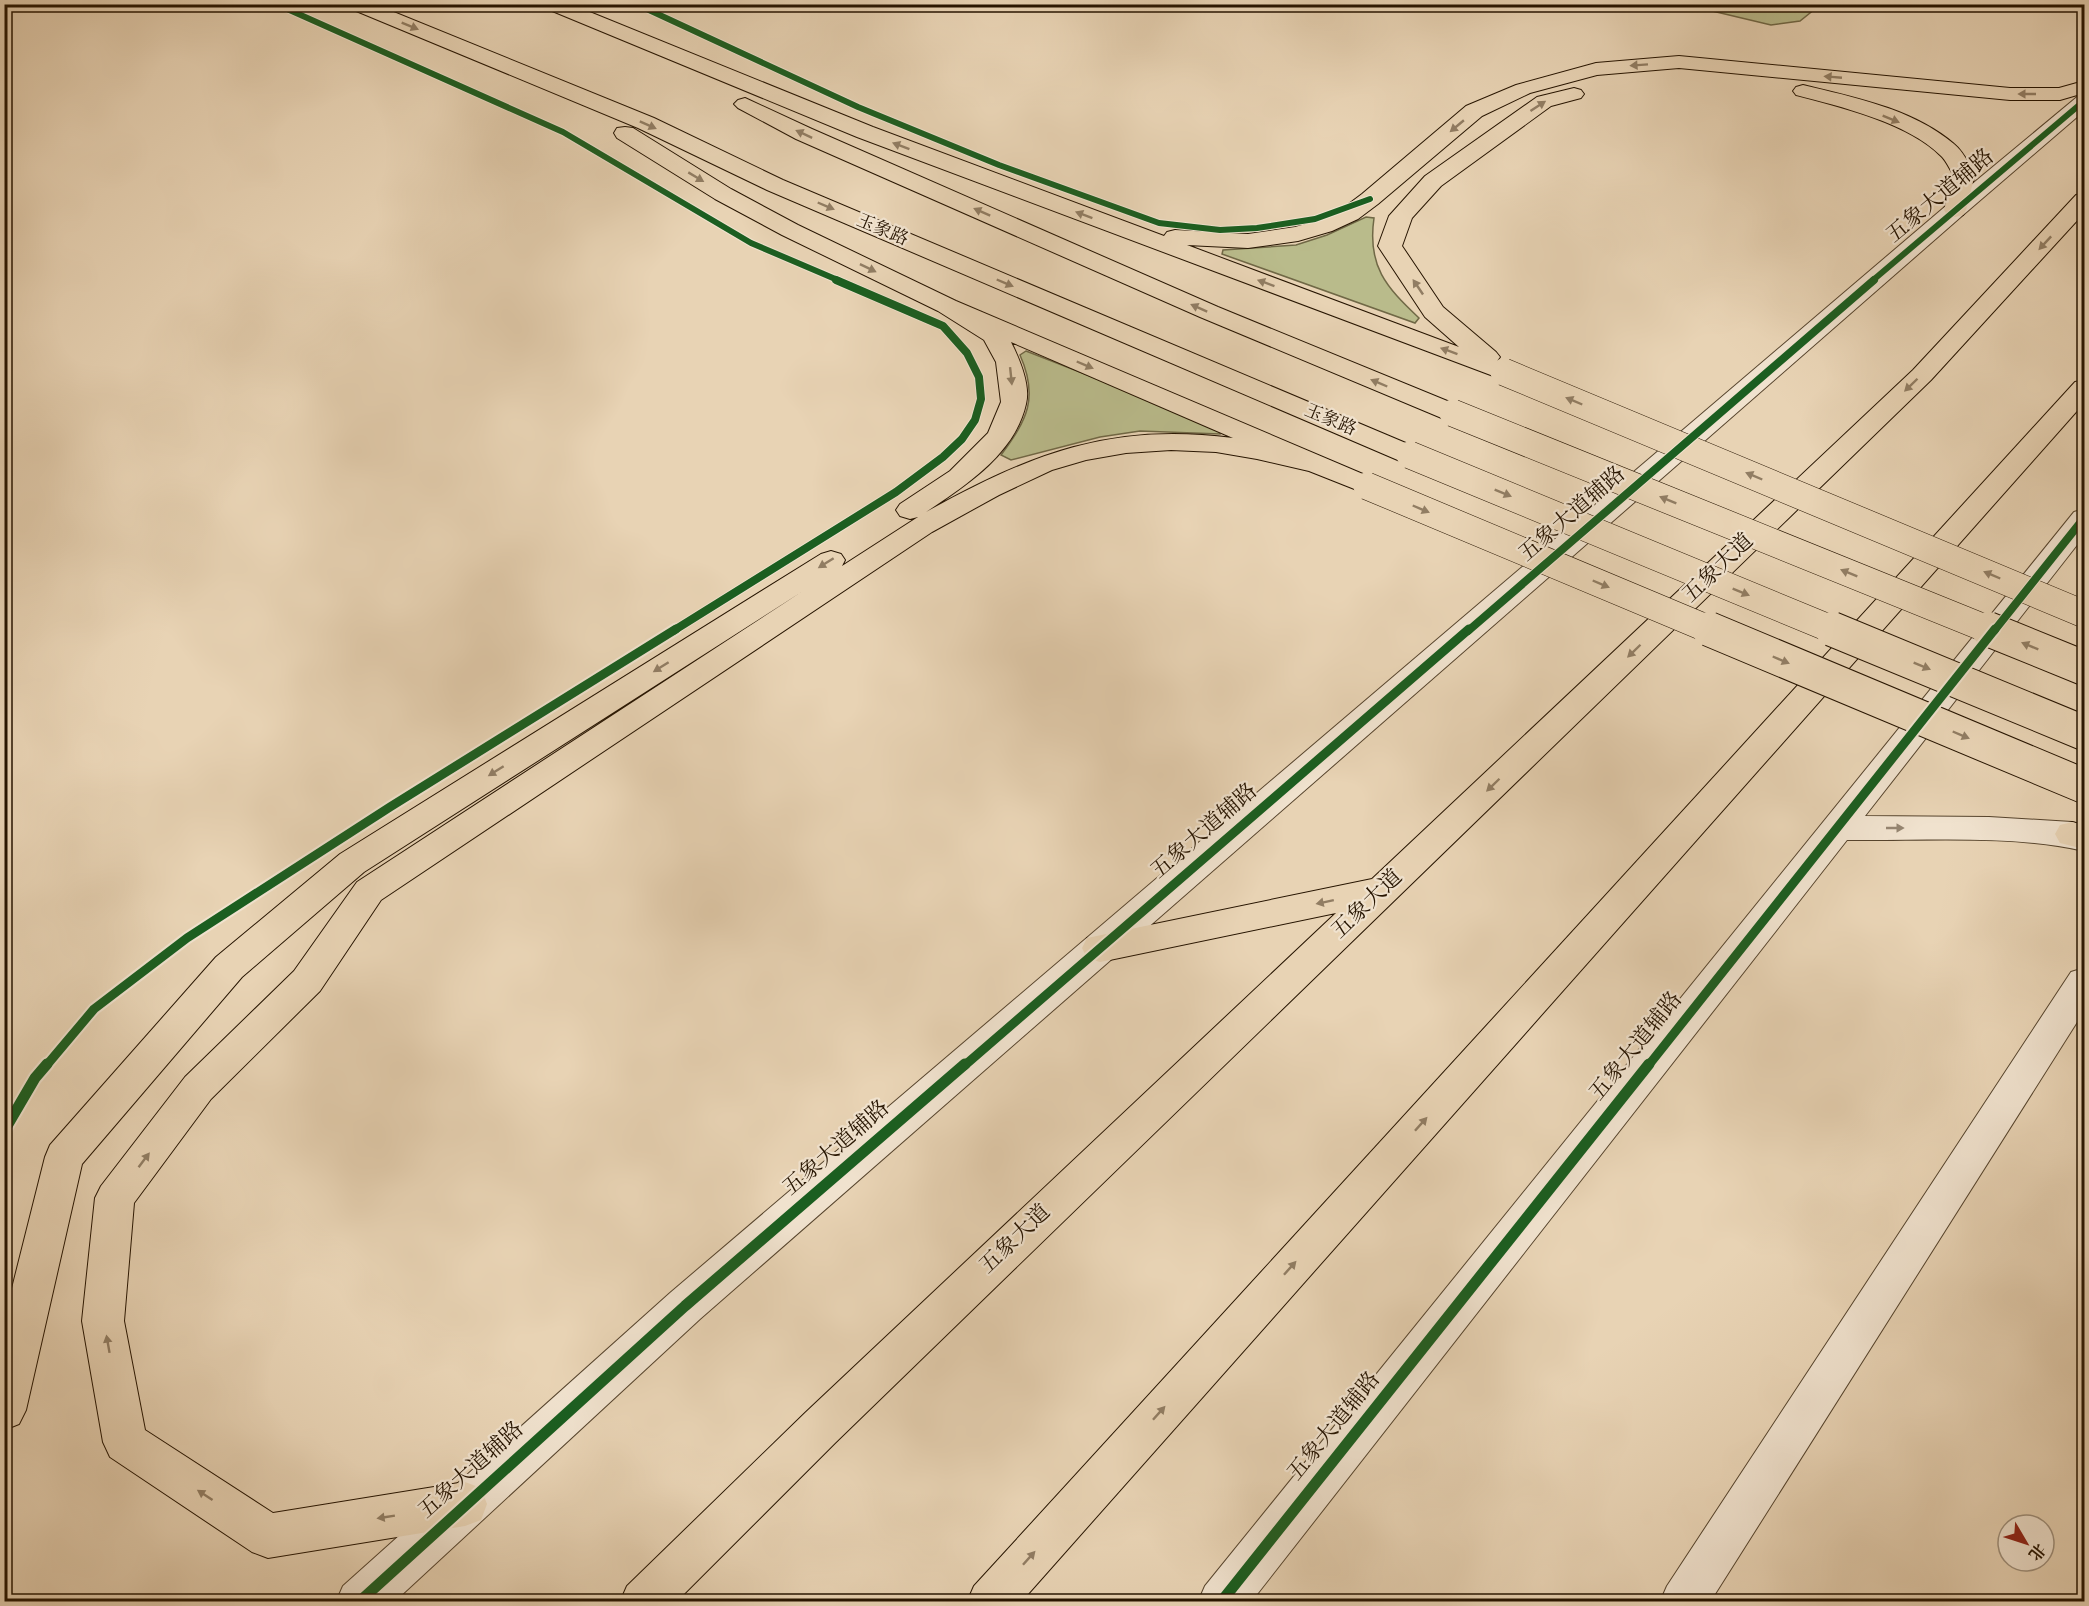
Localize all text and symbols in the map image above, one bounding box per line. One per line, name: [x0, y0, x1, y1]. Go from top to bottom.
one-way arrow: [401, 22, 419, 31]
one-way arrow: [1629, 61, 1648, 70]
one-way arrow: [1823, 72, 1842, 82]
one-way arrow: [2017, 89, 2036, 99]
one-way arrow: [1530, 101, 1546, 112]
one-way arrow: [1883, 114, 1901, 124]
one-way arrow: [1449, 119, 1465, 132]
one-way arrow: [640, 120, 658, 130]
one-way arrow: [795, 129, 812, 138]
one-way arrow: [892, 141, 910, 150]
street label: 五象大道辅路: [1880, 142, 2002, 252]
one-way arrow: [688, 172, 704, 183]
one-way arrow: [817, 201, 835, 211]
street label: 玉象路: [852, 208, 912, 254]
one-way arrow: [974, 208, 991, 217]
one-way arrow: [1074, 210, 1092, 220]
one-way arrow: [2039, 235, 2052, 250]
one-way arrow: [860, 263, 877, 272]
one-way arrow: [1257, 278, 1275, 288]
one-way arrow: [996, 279, 1014, 288]
one-way arrow: [1412, 279, 1423, 296]
one-way arrow: [1190, 303, 1208, 313]
one-way arrow: [1440, 346, 1458, 356]
one-way arrow: [1076, 360, 1094, 370]
one-way arrow: [1006, 367, 1016, 386]
one-way arrow: [1370, 378, 1388, 388]
one-way arrow: [1905, 378, 1919, 392]
one-way arrow: [1564, 396, 1582, 406]
street label: 玉象路: [1300, 398, 1360, 444]
street label: 五象大道辅路: [1513, 460, 1633, 570]
one-way arrow: [1744, 471, 1762, 481]
one-way arrow: [1494, 488, 1512, 498]
one-way arrow: [1659, 495, 1677, 505]
one-way arrow: [1413, 504, 1431, 514]
street label: 五象大道: [1676, 527, 1762, 611]
one-way arrow: [818, 557, 834, 568]
one-way arrow: [1840, 568, 1858, 578]
one-way arrow: [1982, 570, 2000, 580]
one-way arrow: [1593, 579, 1611, 589]
one-way arrow: [1733, 587, 1751, 597]
one-way arrow: [2021, 641, 2039, 650]
one-way arrow: [1627, 643, 1641, 657]
one-way arrow: [1772, 656, 1790, 665]
one-way arrow: [653, 661, 669, 672]
one-way arrow: [1913, 661, 1931, 671]
one-way arrow: [1952, 730, 1970, 740]
one-way arrow: [488, 766, 505, 777]
street label: 五象大道辅路: [1145, 777, 1265, 887]
one-way arrow: [1485, 778, 1500, 792]
one-way arrow: [1885, 823, 1904, 833]
street label: 五象大道: [1325, 863, 1411, 947]
one-way arrow: [1316, 898, 1335, 907]
street label: 五象大道辅路: [1583, 986, 1691, 1108]
street label: 五象大道辅路: [777, 1094, 897, 1204]
one-way arrow: [1414, 1116, 1428, 1131]
one-way arrow: [138, 1152, 150, 1168]
street label: 五象大道: [973, 1198, 1059, 1282]
one-way arrow: [1283, 1261, 1296, 1276]
one-way arrow: [103, 1335, 112, 1354]
street label: 五象大道辅路: [1281, 1366, 1389, 1488]
one-way arrow: [1152, 1406, 1165, 1421]
street label: 五象大道辅路: [412, 1415, 532, 1527]
one-way arrow: [198, 1489, 214, 1501]
one-way arrow: [377, 1513, 396, 1522]
north arrow: [1996, 1513, 2056, 1573]
text: 北: [2022, 1537, 2050, 1564]
one-way arrow: [1022, 1551, 1035, 1566]

